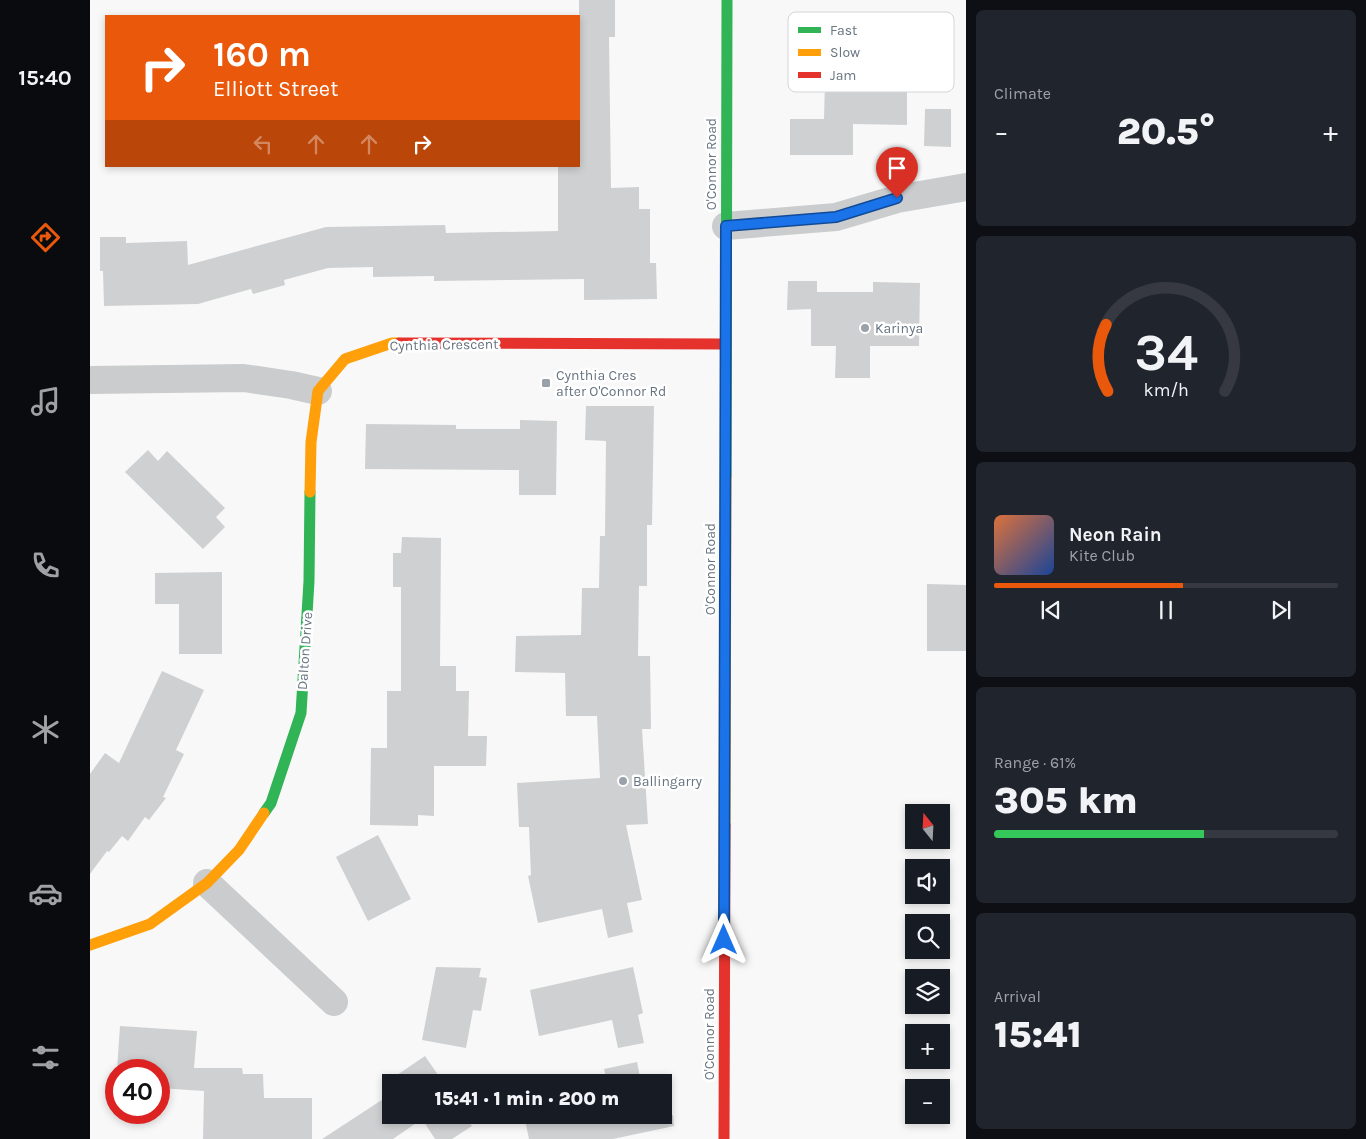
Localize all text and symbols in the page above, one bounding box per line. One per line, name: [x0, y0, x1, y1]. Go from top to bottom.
legend: [788, 12, 954, 92]
text: Fast: [830, 22, 857, 39]
text: 160 m: [213, 34, 311, 75]
icon: right: [130, 35, 195, 100]
text: Slow: [830, 44, 860, 61]
text: 15:40: [18, 65, 72, 91]
text: Jam: [830, 67, 856, 84]
text: Elliott Street: [213, 76, 338, 102]
text: Climate: [994, 84, 1051, 103]
text: 20.5°: [1117, 109, 1215, 154]
text: −: [994, 115, 1009, 148]
text: +: [1323, 115, 1338, 148]
street label: O'Connor Road: [703, 118, 720, 210]
icon: left: [249, 130, 277, 158]
icon: ahead: [302, 130, 330, 158]
icon: ahead: [355, 130, 383, 158]
icon: right: [408, 130, 436, 158]
pin: [876, 147, 918, 198]
icon: arrive: [883, 154, 911, 182]
icon: directions: [28, 220, 63, 255]
place label: Karinya: [875, 320, 923, 337]
marker: Karinya: [859, 322, 871, 334]
text: 34: [1134, 322, 1198, 383]
street label: Cynthia Crescent: [389, 336, 499, 354]
place label: Cynthia Cres after O'Connor Rd: [556, 367, 666, 400]
marker: Cynthia Cres after O'Connor Rd: [540, 377, 552, 389]
text: km/h: [1143, 380, 1189, 401]
icon: music: [28, 384, 63, 419]
street label: O'Connor Road: [702, 523, 719, 615]
text: Neon Rain: [1069, 524, 1162, 546]
text: Kite Club: [1069, 546, 1135, 565]
icon: phone: [28, 548, 63, 583]
icon: previous: [1037, 596, 1065, 624]
icon: pause: [1152, 596, 1180, 624]
icon: next: [1267, 596, 1295, 624]
street label: Dalton Drive: [294, 611, 316, 691]
icon: climate: [28, 712, 63, 747]
text: Range · 61%: [994, 753, 1076, 772]
place label: Ballingarry: [633, 773, 703, 790]
marker: Ballingarry: [617, 775, 629, 787]
text: 305 km: [994, 778, 1138, 823]
north arrow: [905, 804, 950, 849]
map controls: [905, 804, 950, 1124]
button: sound: [905, 859, 950, 904]
icon: car: [28, 876, 63, 911]
position arrow: [697, 913, 749, 965]
button: search: [905, 914, 950, 959]
button: layers: [905, 969, 950, 1014]
text: Arrival: [994, 987, 1041, 1006]
street label: O'Connor Road: [701, 988, 718, 1080]
text: 15:41: [994, 1012, 1082, 1057]
button: +: [905, 1024, 950, 1069]
icon: filters: [28, 1040, 63, 1075]
speed limit sign: 40: [105, 1059, 170, 1124]
button: −: [905, 1079, 950, 1124]
text: 15:41 · 1 min · 200 m: [435, 1088, 619, 1110]

